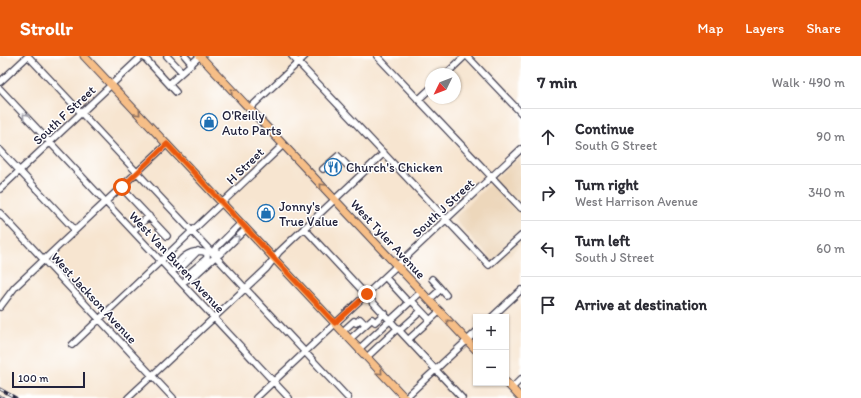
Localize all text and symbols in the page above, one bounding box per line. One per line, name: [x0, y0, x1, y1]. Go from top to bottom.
text: Strollr: [20, 17, 73, 40]
text: Map: [698, 20, 723, 37]
text: Layers: [745, 20, 784, 37]
text: Share: [806, 20, 841, 37]
north arrow: [425, 68, 461, 104]
text: 7 min: [537, 72, 577, 92]
text: Walk · 490 m: [772, 75, 845, 90]
street label: South F Street: [30, 82, 98, 148]
one-way arrow: [231, 88, 238, 96]
place label: O'Reilly Auto Parts: [222, 108, 282, 138]
one-way arrow: [133, 109, 140, 116]
shop icon: O'Reilly Auto Parts: [199, 112, 219, 132]
one-way arrow: [22, 113, 30, 121]
text: Continue: [575, 120, 634, 138]
icon: ahead: [537, 126, 559, 148]
text: 90 m: [816, 129, 845, 144]
text: South G Street: [575, 138, 657, 153]
street label: H Street: [223, 144, 267, 187]
restaurant icon: Church's Chicken: [323, 157, 343, 177]
place label: Church's Chicken: [346, 160, 443, 175]
street label: South J Street: [409, 175, 477, 240]
text: Turn right: [575, 176, 639, 194]
route start: [113, 178, 131, 196]
icon: right: [537, 182, 559, 204]
one-way arrow: [319, 183, 327, 191]
text: 340 m: [808, 185, 845, 200]
text: West Harrison Avenue: [575, 194, 698, 209]
street label: West Tyler Avenue: [347, 196, 429, 282]
place label: Jonny's True Value: [279, 199, 338, 229]
shop icon: Jonny's True Value: [256, 203, 276, 223]
street label: West Van Buren Avenue: [126, 208, 228, 316]
text: Turn left: [575, 232, 630, 250]
one-way arrow: [232, 235, 240, 243]
icon: left: [537, 238, 559, 260]
text: 60 m: [816, 241, 845, 256]
street label: West Jackson Avenue: [48, 249, 140, 347]
text: South J Street: [575, 250, 654, 265]
route end: [358, 285, 376, 303]
icon: arrive: [537, 294, 559, 316]
text: Arrive at destination: [575, 296, 707, 314]
map controls: [473, 314, 509, 386]
button: +: [473, 314, 509, 350]
one-way arrow: [447, 319, 454, 327]
button: −: [473, 350, 509, 386]
one-way arrow: [376, 367, 383, 374]
scale bar: [12, 370, 85, 389]
text: 100 m: [18, 372, 48, 385]

